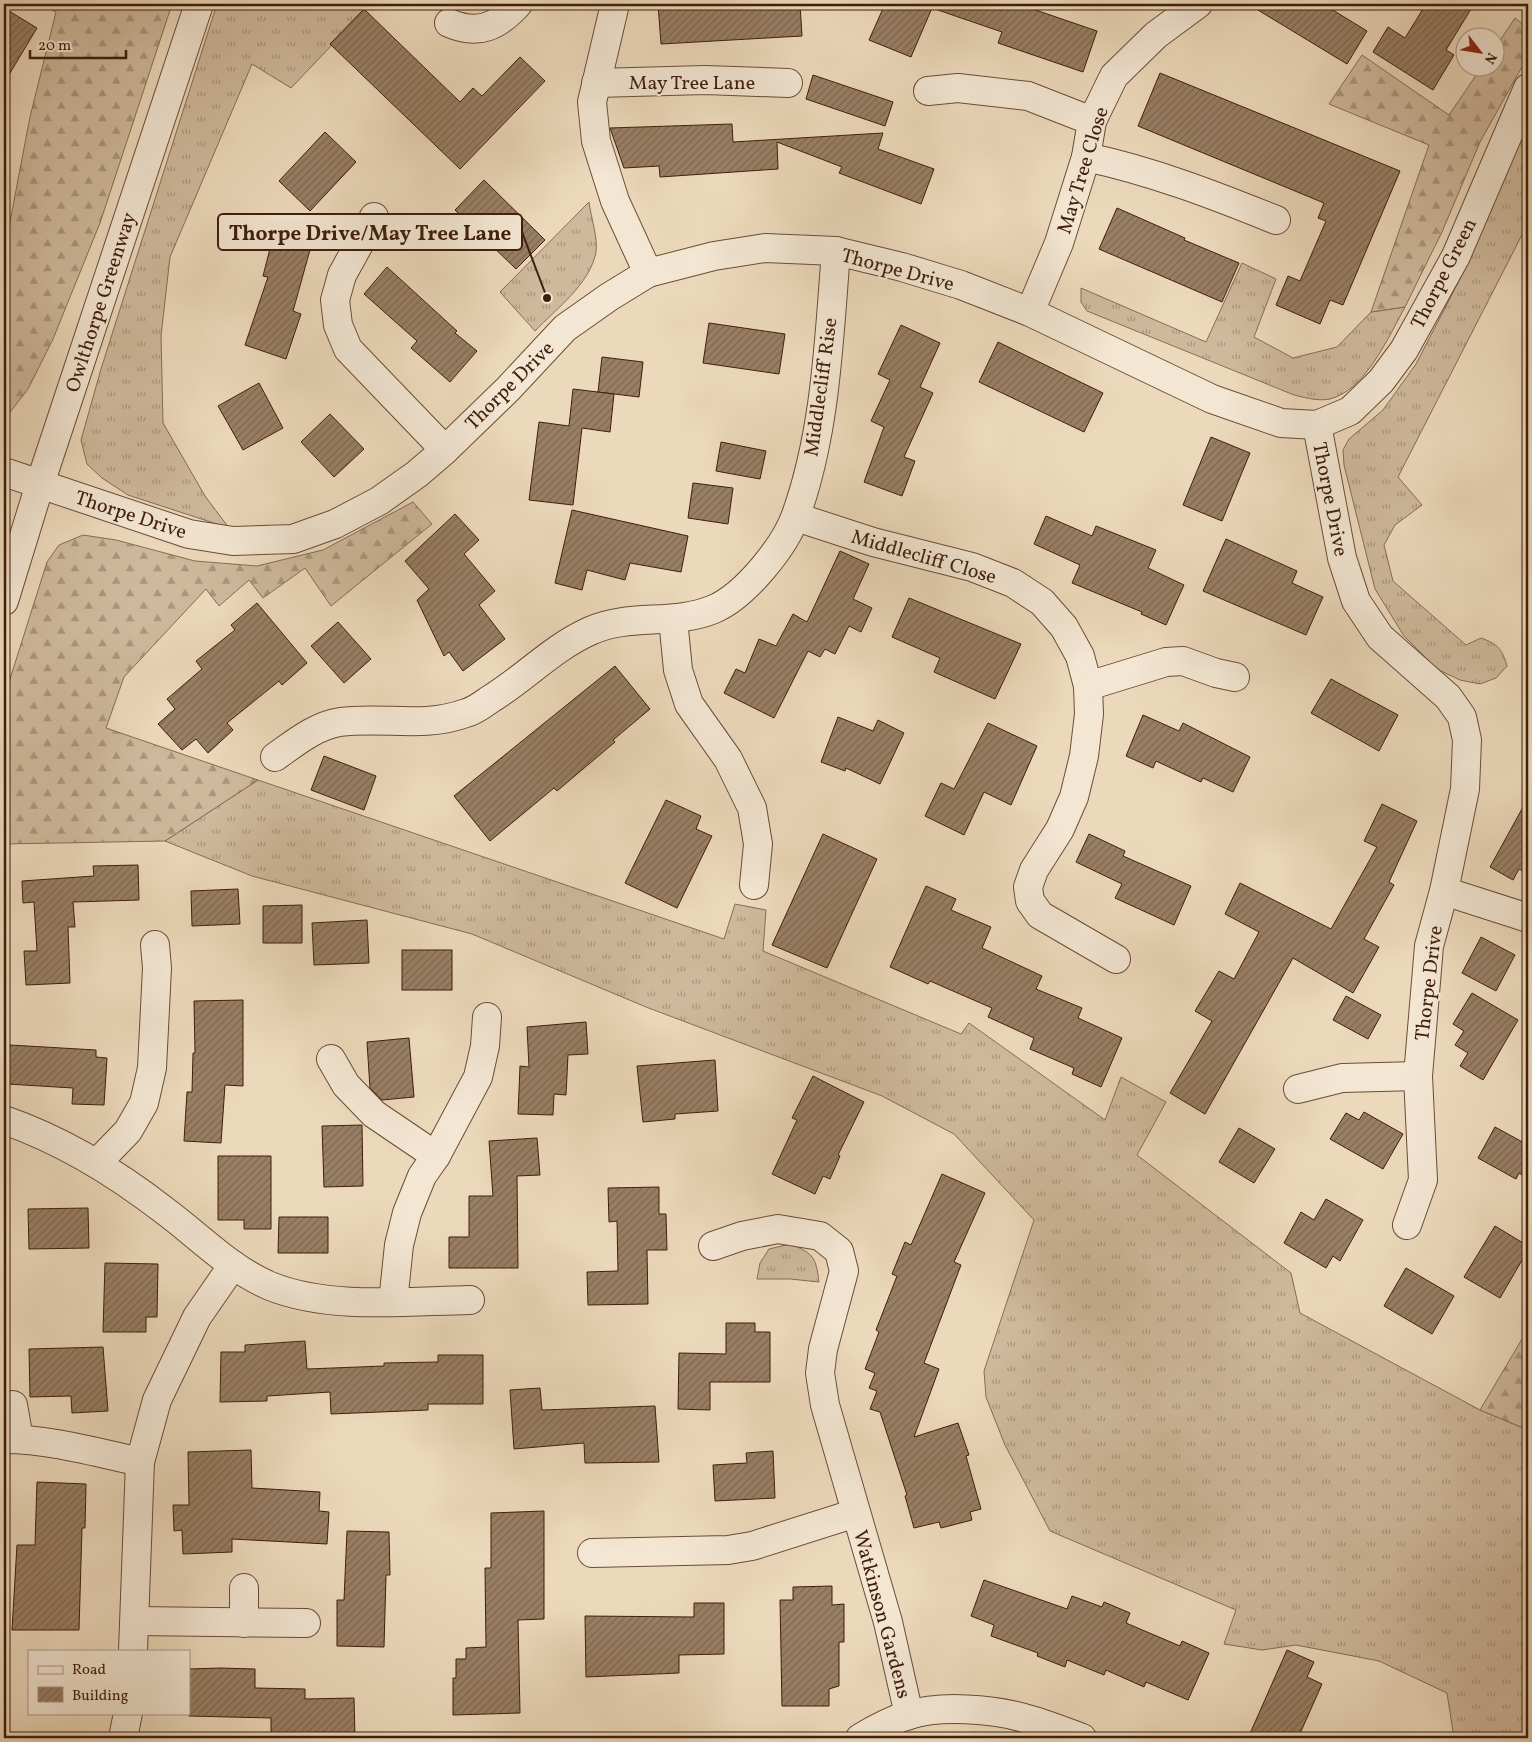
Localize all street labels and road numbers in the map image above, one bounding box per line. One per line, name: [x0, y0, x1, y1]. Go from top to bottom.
street label: May Tree Lane: [629, 70, 755, 98]
street label: May Tree Close: [1051, 104, 1117, 238]
street label: Owlthorpe Greenway: [60, 209, 144, 396]
street label: Thorpe Green: [1405, 214, 1485, 334]
street label: Thorpe Drive: [838, 242, 957, 299]
street label: Middlecliff Rise: [798, 316, 846, 459]
street label: Thorpe Drive: [459, 335, 561, 437]
street label: Thorpe Drive: [1304, 440, 1354, 559]
street label: Thorpe Drive: [71, 485, 190, 547]
street label: Middlecliff Close: [847, 524, 999, 592]
street label: Thorpe Drive: [1409, 924, 1451, 1043]
street label: Watkinson Gardens: [845, 1527, 917, 1702]

